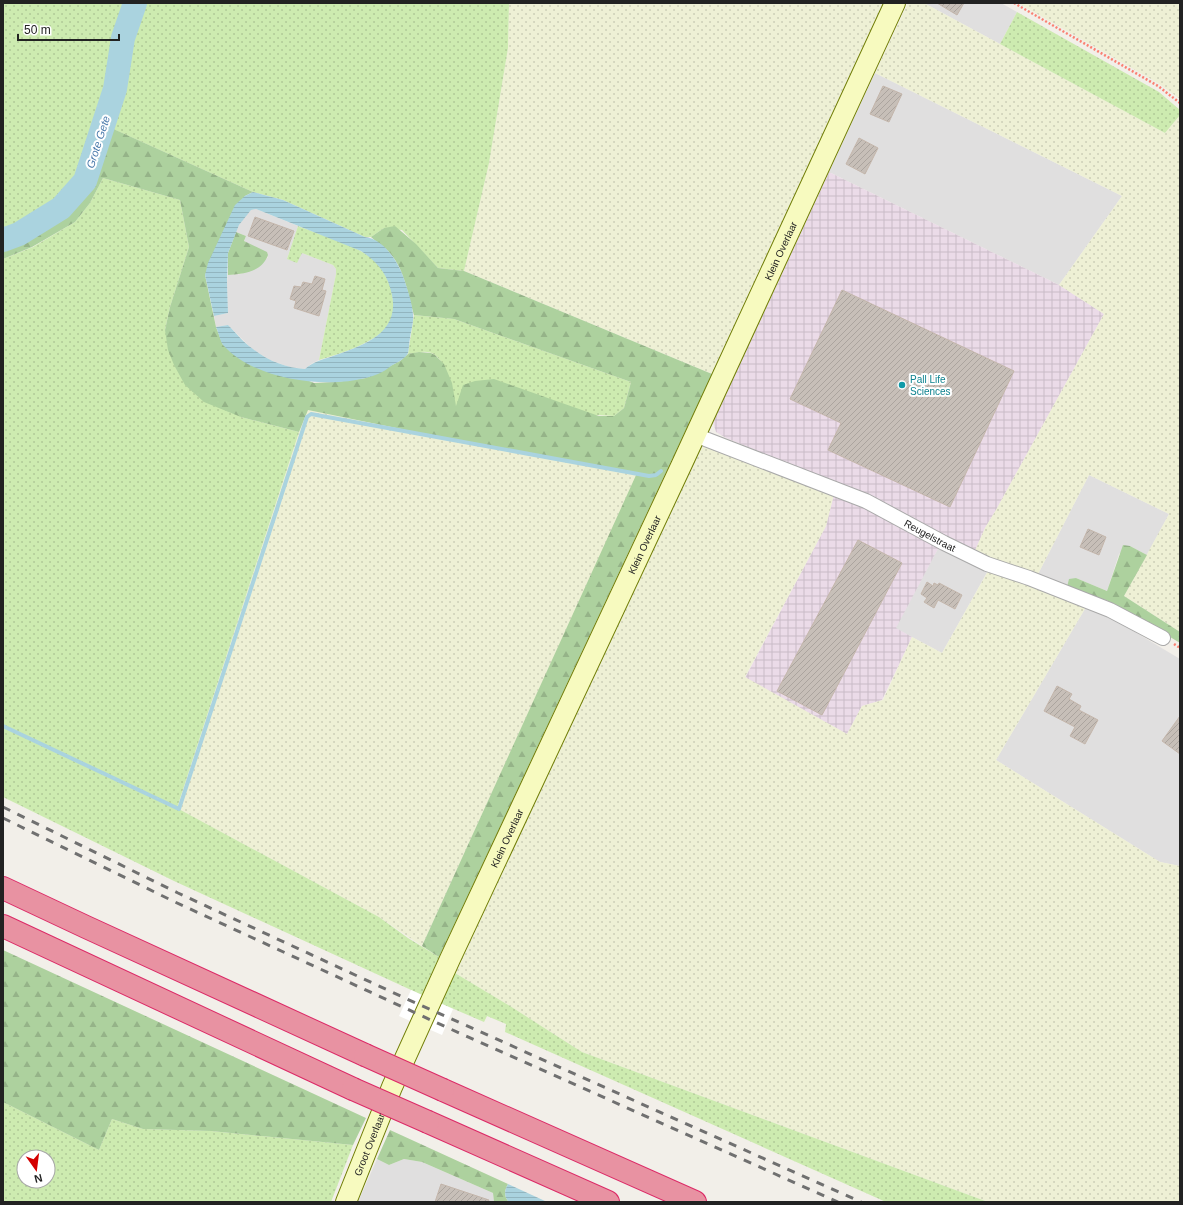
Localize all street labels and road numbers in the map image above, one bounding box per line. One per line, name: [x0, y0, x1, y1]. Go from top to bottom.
street label: Klein Overlaar: [763, 219, 800, 282]
street label: Klein Overlaar: [626, 513, 663, 576]
street label: Reugelstraat: [902, 518, 958, 554]
street label: Klein Overlaar: [489, 807, 526, 869]
street label: Groot Overlaar: [352, 1111, 387, 1177]

